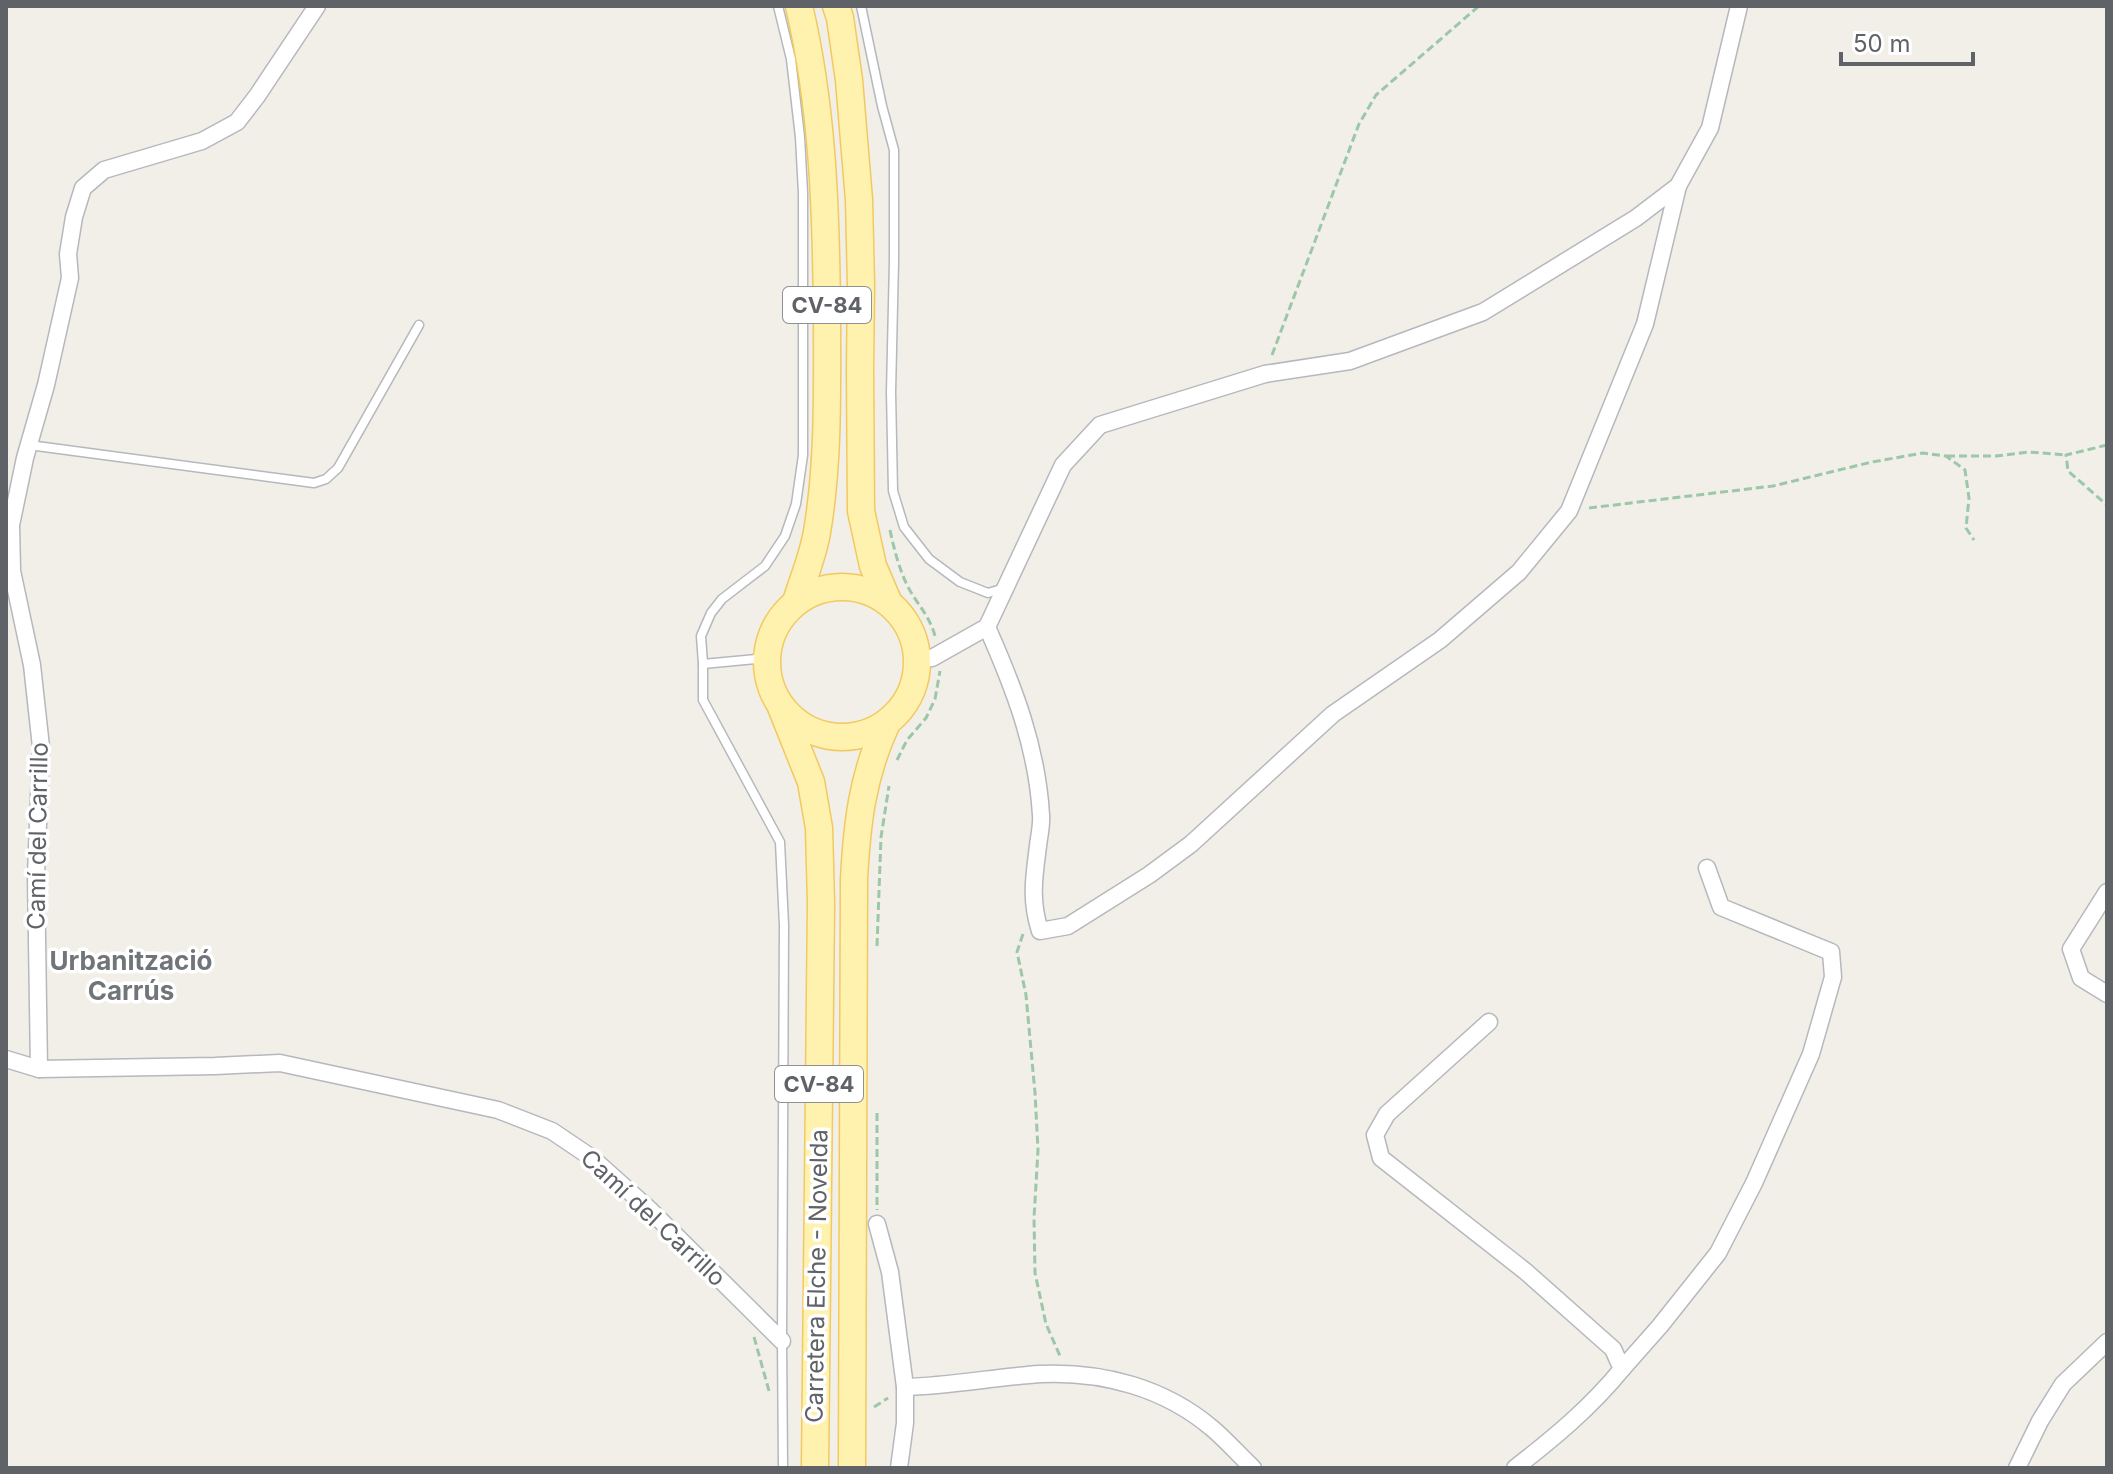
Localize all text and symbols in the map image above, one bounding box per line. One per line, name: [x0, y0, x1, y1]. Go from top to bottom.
scale bar: [1841, 16, 1973, 66]
text: 50 m: [1853, 29, 1911, 58]
road number: CV-84: [783, 287, 871, 323]
street label: Camí del Carrillo: [21, 742, 54, 930]
district label: Urbanització Carrús: [50, 945, 212, 1006]
road number: CV-84: [775, 1066, 863, 1102]
street label: Carretera Elche - Novelda: [799, 1129, 834, 1423]
street label: Camí del Carrillo: [575, 1143, 732, 1292]

